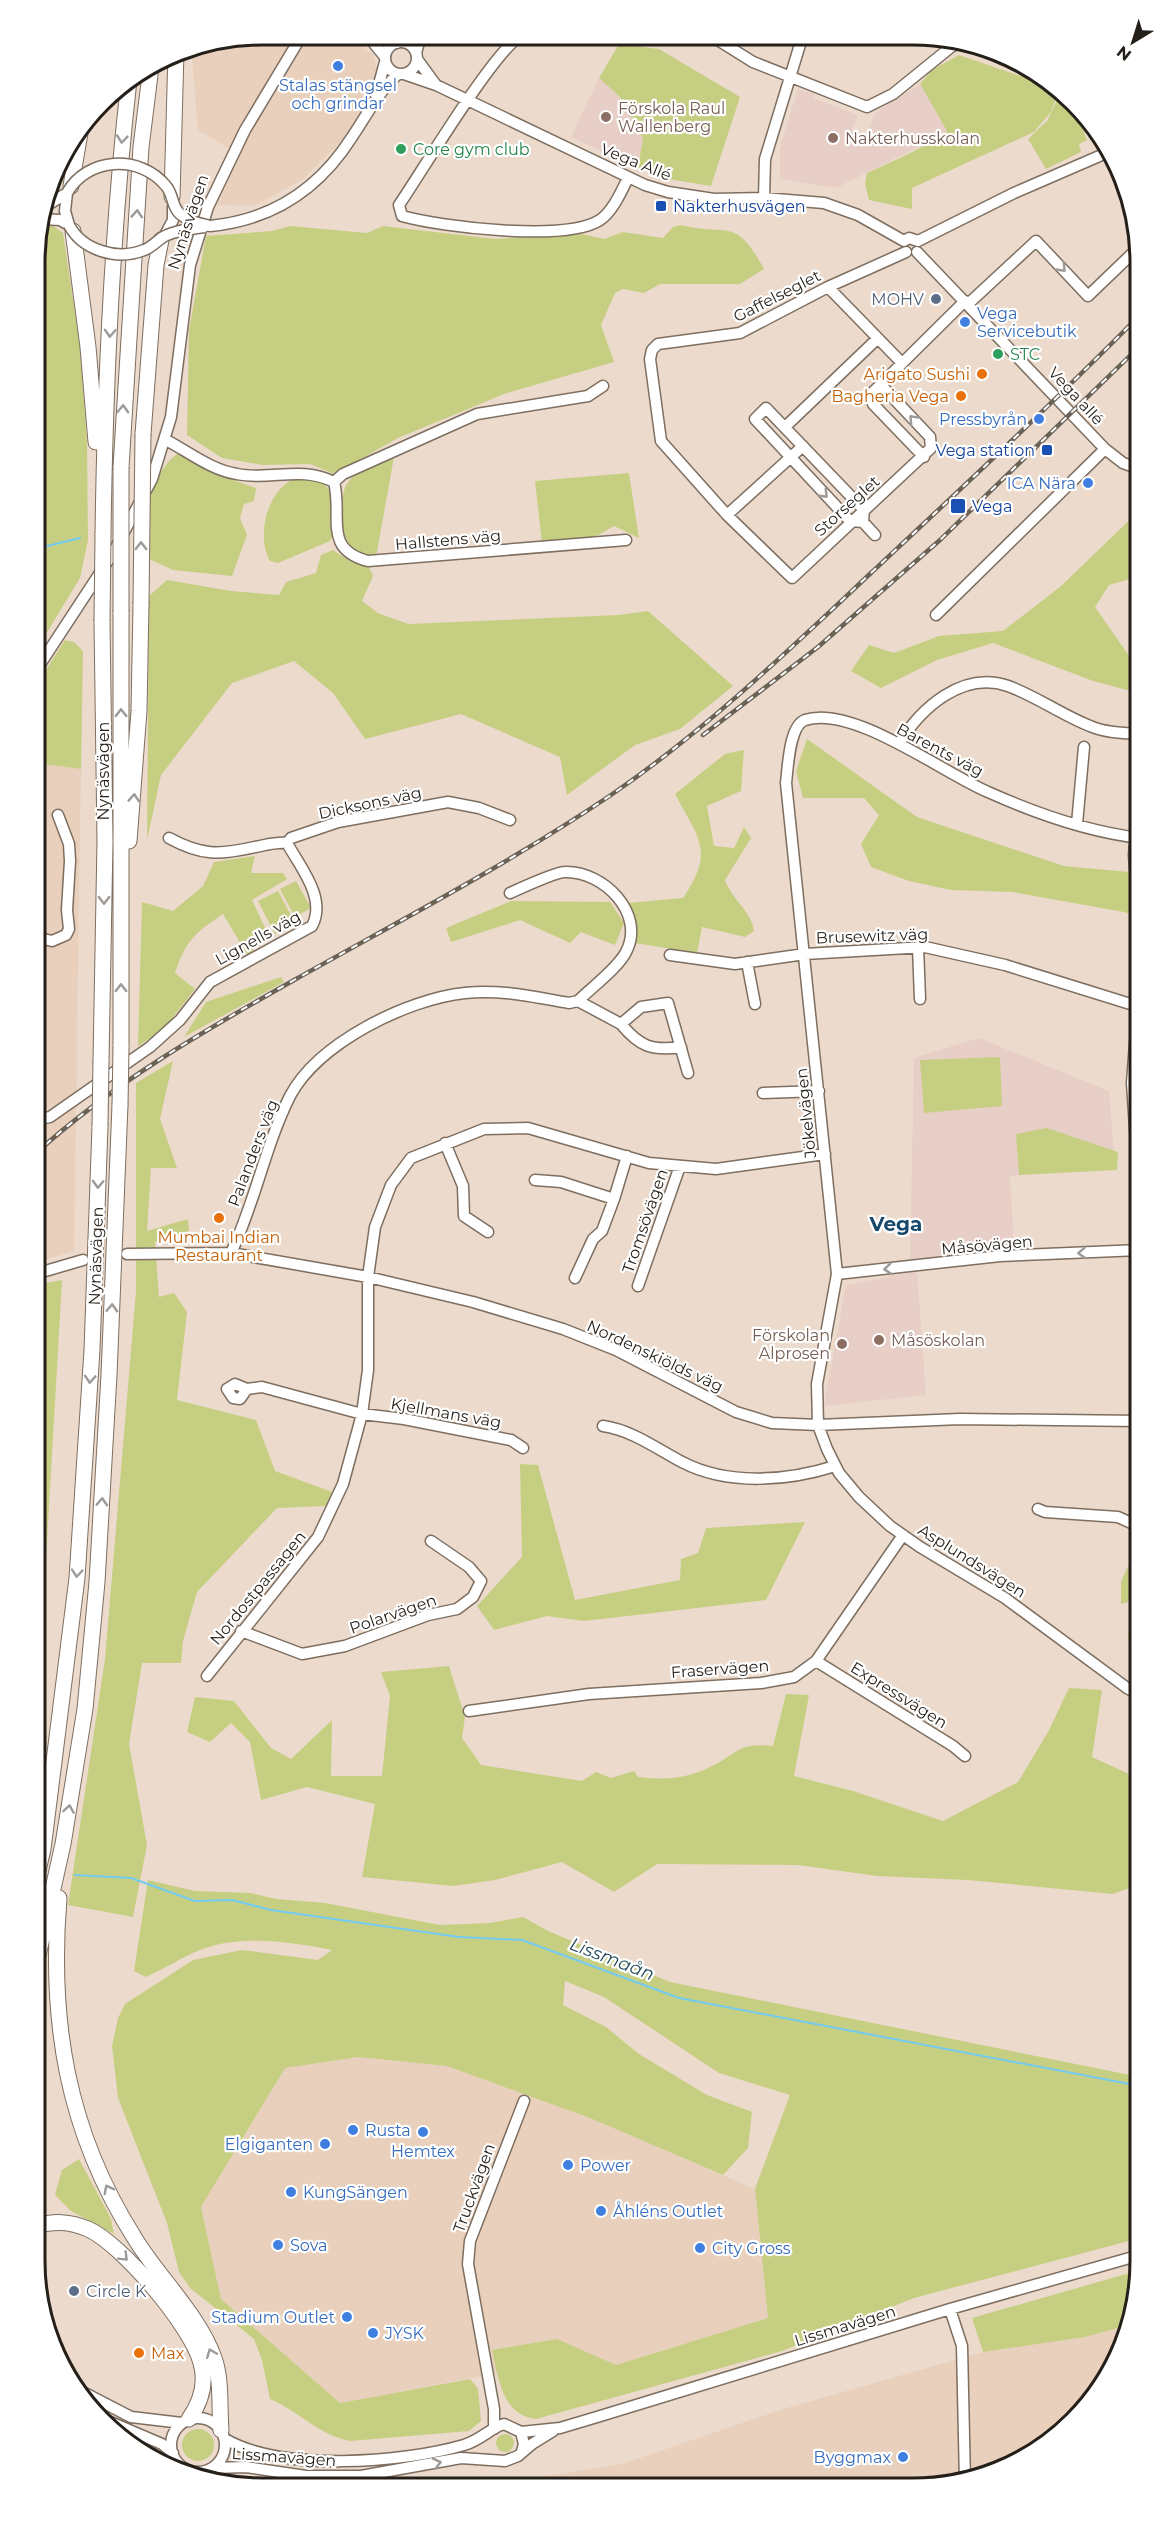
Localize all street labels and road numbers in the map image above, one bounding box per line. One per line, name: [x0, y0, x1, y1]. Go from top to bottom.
street label: Vega Allé: [598, 139, 674, 185]
street label: Nynäsvägen: [164, 172, 212, 272]
street label: Gaffelseglet: [730, 266, 824, 326]
street label: Vega allé: [1044, 363, 1108, 429]
street label: Storseglet: [810, 471, 884, 540]
street label: Hallstens väg: [394, 526, 502, 554]
street label: Barents väg: [893, 719, 987, 781]
street label: Nynäsvägen: [94, 722, 113, 820]
street label: Dicksons väg: [317, 783, 423, 823]
street label: Lignells väg: [212, 907, 304, 969]
street label: Brusewitz väg: [815, 925, 929, 947]
street label: Jökelvägen: [792, 1067, 820, 1160]
street label: Palanders väg: [224, 1097, 282, 1209]
street label: Tromsövägen: [618, 1166, 672, 1276]
street label: Nynäsvägen: [85, 1206, 107, 1306]
street label: Måsövägen: [941, 1232, 1033, 1258]
street label: Nordenskiölds väg: [584, 1316, 726, 1396]
street label: Kjellmans väg: [389, 1394, 503, 1432]
street label: Asplundsvägen: [915, 1520, 1029, 1602]
street label: Nordostpassagen: [206, 1527, 310, 1649]
street label: Polarvägen: [347, 1590, 439, 1638]
street label: Fraservägen: [670, 1656, 770, 1682]
street label: Expressvägen: [847, 1658, 951, 1732]
street label: Truckvägen: [449, 2141, 499, 2235]
street label: Lissmavägen: [792, 2302, 898, 2350]
street label: Lissmavägen: [231, 2444, 337, 2470]

